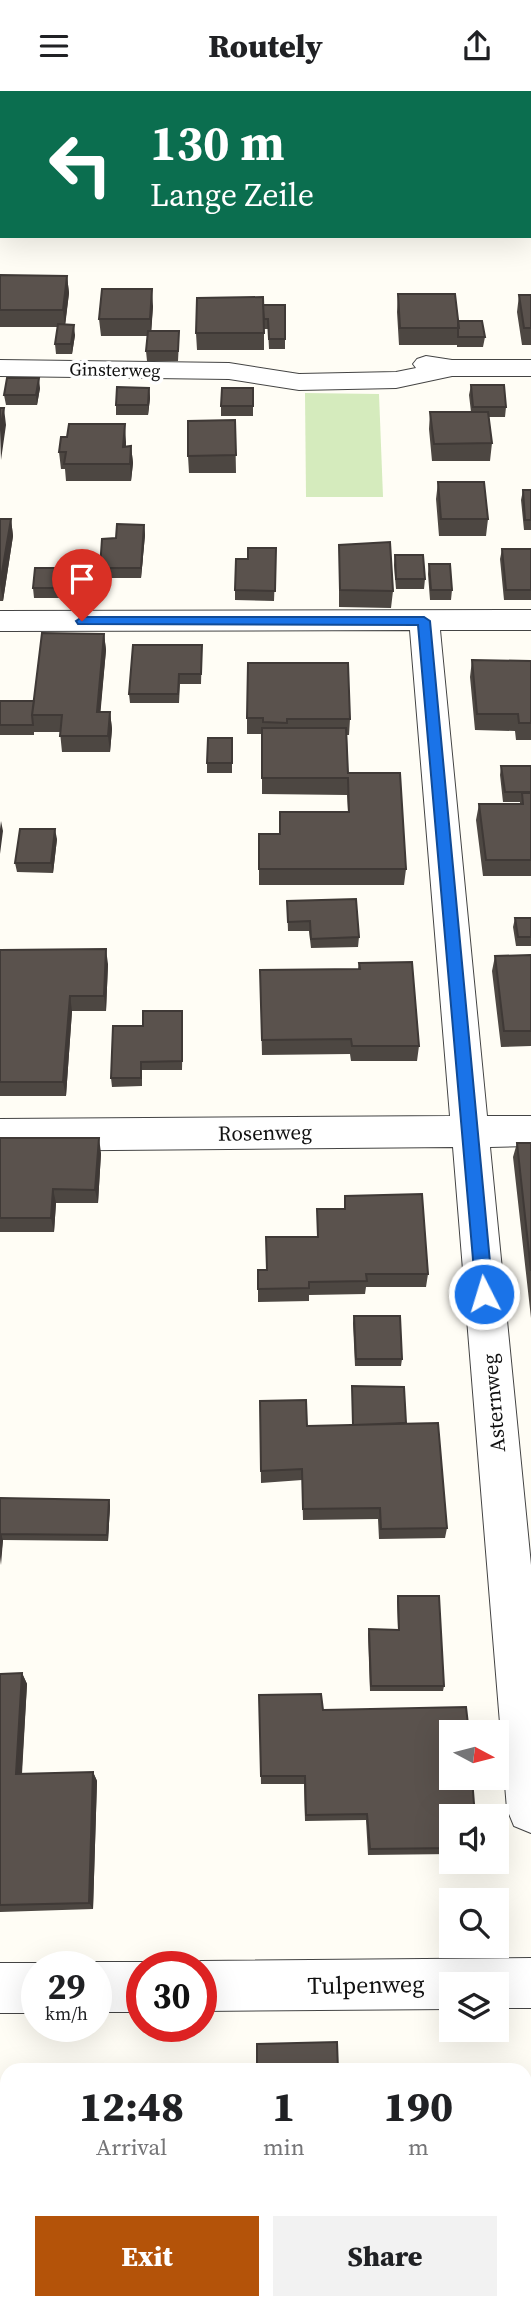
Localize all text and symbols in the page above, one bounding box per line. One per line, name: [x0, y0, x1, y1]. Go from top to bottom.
text: Routely: [208, 24, 323, 68]
icon: menu: [35, 27, 73, 65]
icon: share: [458, 27, 496, 65]
text: 130 m: [150, 109, 285, 176]
icon: left: [35, 119, 126, 210]
text: Lange Zeile: [150, 173, 314, 217]
street label: Ginsterweg: [69, 356, 161, 383]
pin: [52, 549, 112, 621]
icon: arrive: [63, 560, 101, 598]
street label: Rosenweg: [218, 1117, 312, 1148]
position arrow: [447, 1257, 521, 1331]
street label: Asternweg: [475, 1352, 512, 1454]
north arrow: [439, 1720, 509, 1790]
map controls: [439, 1720, 509, 2042]
button: sound: [439, 1804, 509, 1874]
button: search: [439, 1888, 509, 1958]
speed limit sign: 30: [126, 1951, 217, 2042]
text: 29: [48, 1963, 85, 2011]
street label: Tulpenweg: [307, 1967, 425, 2002]
button: layers: [439, 1972, 509, 2042]
text: km/h: [45, 2001, 88, 2026]
text: 12:48: [79, 2077, 184, 2135]
text: 1: [272, 2077, 295, 2135]
text: 190: [384, 2077, 453, 2135]
text: Arrival: [96, 2131, 167, 2163]
text: min: [263, 2131, 305, 2163]
text: m: [408, 2131, 429, 2163]
button: Exit: [35, 2216, 259, 2296]
button: Share: [273, 2216, 497, 2296]

